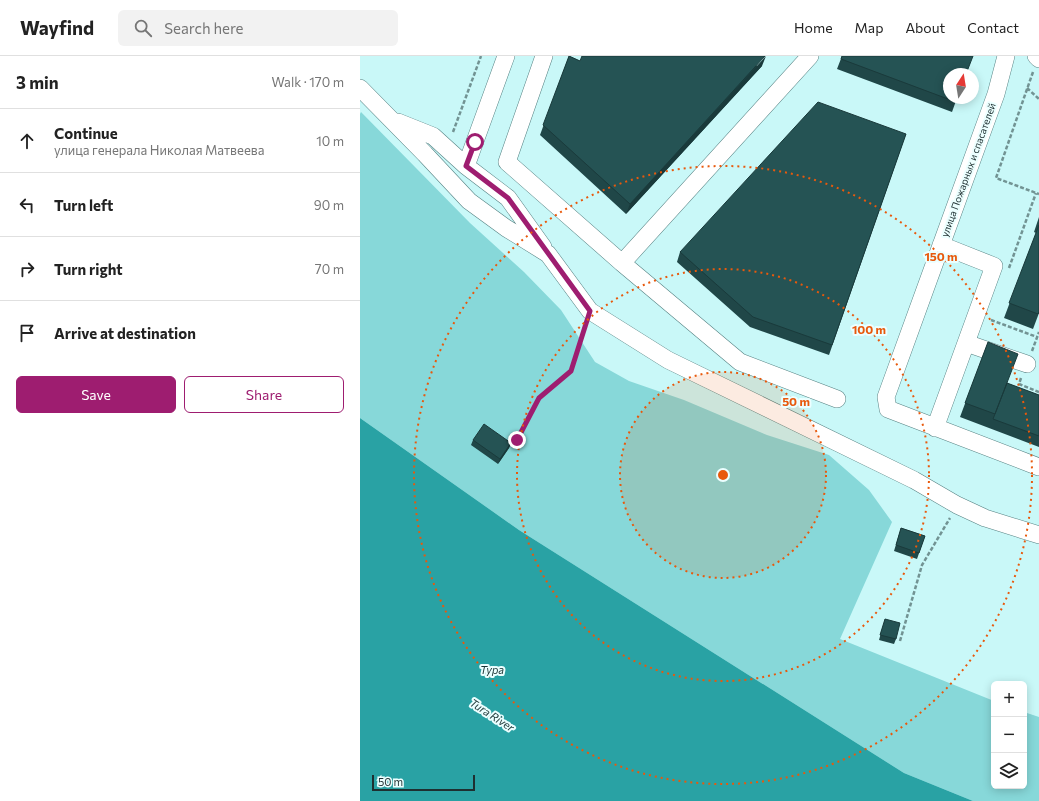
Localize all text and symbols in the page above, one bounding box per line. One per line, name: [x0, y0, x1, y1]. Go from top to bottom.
search box: [118, 10, 398, 46]
text: Wayfind: [20, 16, 94, 39]
icon: search: [132, 17, 154, 39]
text: Search here: [164, 19, 244, 37]
text: Home: [794, 19, 833, 36]
text: Map: [855, 19, 883, 36]
text: About: [905, 19, 945, 36]
text: Contact: [967, 19, 1019, 36]
north arrow: [943, 68, 979, 104]
text: 3 min: [16, 72, 59, 93]
text: Walk · 170 m: [272, 74, 344, 90]
street label: улица Пожарных и спасателей: [938, 101, 998, 239]
text: Continue: [54, 124, 118, 142]
icon: ahead: [16, 130, 38, 152]
text: 10 m: [316, 133, 344, 149]
route start: [466, 133, 484, 151]
text: улица генерала Николая Матвеева: [54, 142, 264, 158]
icon: left: [16, 194, 38, 216]
text: Turn left: [54, 196, 113, 214]
text: 90 m: [314, 197, 344, 213]
text: 150 m: [924, 249, 958, 263]
icon: right: [16, 258, 38, 280]
text: Turn right: [54, 260, 123, 278]
text: 70 m: [315, 261, 344, 277]
icon: arrive: [16, 322, 38, 344]
text: 100 m: [852, 322, 886, 336]
text: Arrive at destination: [54, 324, 196, 342]
button: Save: [16, 376, 176, 413]
button: Share: [184, 376, 344, 413]
text: 50 m: [782, 394, 810, 408]
route end: [508, 431, 526, 449]
centre of rings: [716, 468, 730, 482]
water label: Тура: [480, 663, 504, 676]
map controls: [991, 681, 1027, 789]
button: +: [991, 681, 1027, 717]
water label: Tura River: [468, 695, 517, 734]
button: −: [991, 717, 1027, 753]
button: layers: [991, 753, 1027, 789]
scale bar: [372, 773, 475, 792]
text: 50 m: [378, 775, 403, 788]

